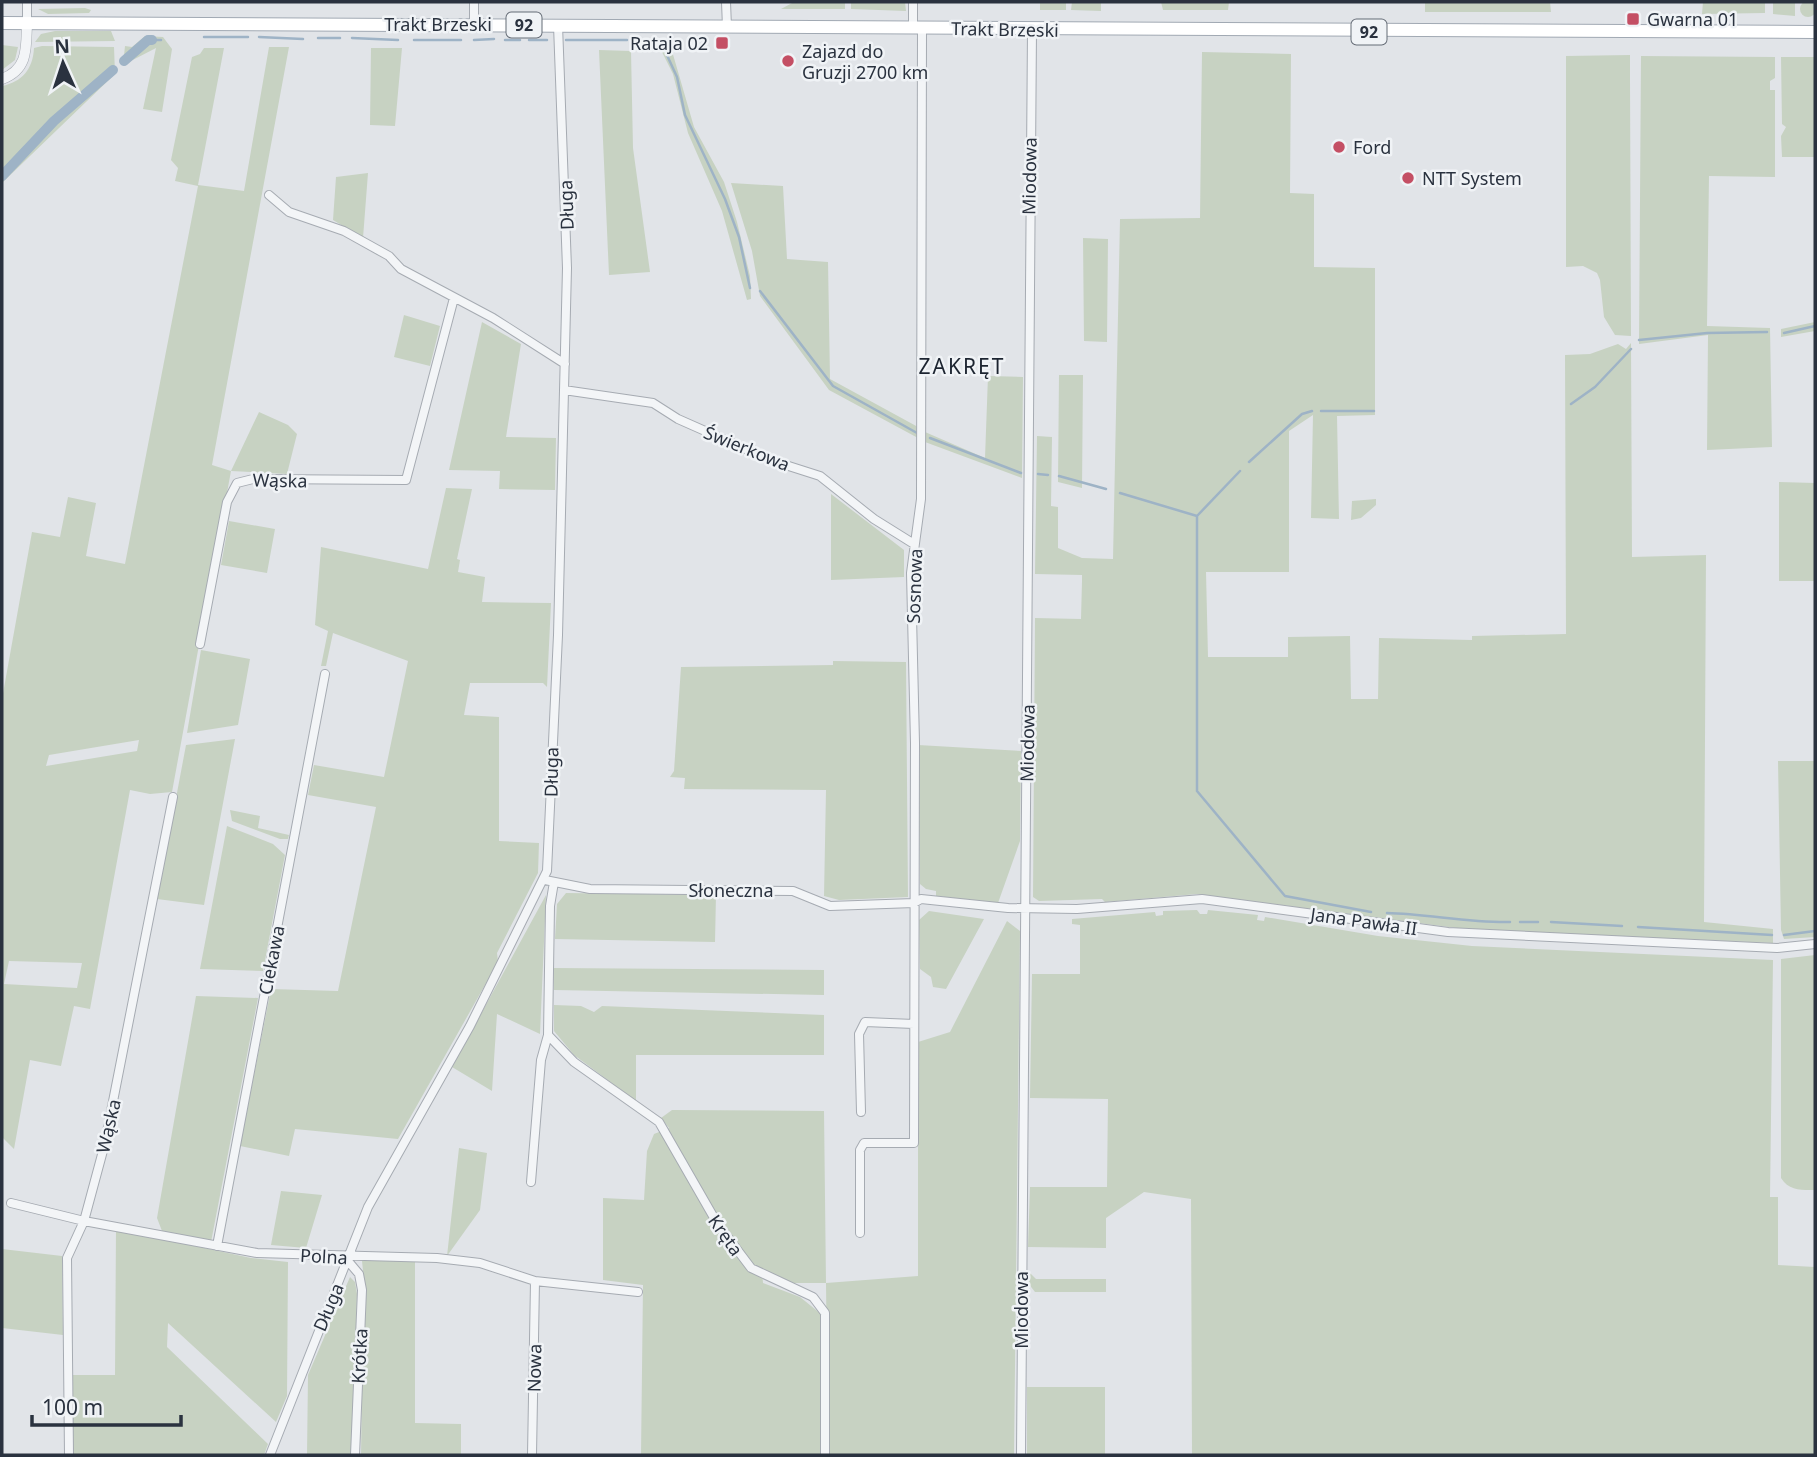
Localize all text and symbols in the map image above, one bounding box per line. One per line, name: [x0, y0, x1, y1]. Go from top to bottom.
place label: Gwarna 01: [1647, 7, 1738, 31]
marker: Gwarna 01: [1625, 11, 1641, 27]
street label: Trakt Brzeski: [384, 12, 492, 36]
road number: 92: [506, 13, 542, 38]
street label: Trakt Brzeski: [951, 16, 1059, 42]
road number: 92: [1352, 20, 1386, 44]
north arrow: [28, 28, 98, 98]
place label: Rataja 02: [630, 31, 708, 55]
text: N: [54, 33, 71, 59]
marker: Rataja 02: [714, 35, 730, 51]
place label: Zajazd do Gruzji 2700 km: [802, 39, 928, 84]
marker: Zajazd do Gruzji 2700 km: [780, 53, 796, 69]
place label: Ford: [1353, 135, 1391, 159]
street label: Miodowa: [1016, 137, 1042, 215]
marker: Ford: [1331, 139, 1347, 155]
place label: NTT System: [1422, 166, 1522, 190]
marker: NTT System: [1400, 170, 1416, 186]
street label: Długa: [553, 180, 579, 230]
district label: ZAKRĘT: [919, 352, 1005, 380]
street label: Świerkowa: [700, 420, 794, 476]
street label: Wąska: [252, 468, 308, 492]
street label: Sosnowa: [901, 548, 927, 624]
street label: Miodowa: [1014, 704, 1040, 782]
street label: Długa: [539, 747, 563, 797]
street label: Słoneczna: [688, 878, 774, 902]
street label: Jana Pawła II: [1307, 901, 1419, 940]
street label: Ciekawa: [253, 923, 289, 997]
street label: Wąska: [90, 1097, 126, 1155]
street label: Kręta: [703, 1210, 749, 1260]
street label: Polna: [300, 1243, 348, 1269]
street label: Miodowa: [1009, 1271, 1033, 1349]
street label: Długa: [307, 1279, 349, 1335]
street label: Krótka: [346, 1328, 372, 1384]
street label: Nowa: [522, 1344, 546, 1392]
scale bar: [32, 1384, 180, 1428]
text: 100 m: [42, 1393, 103, 1421]

